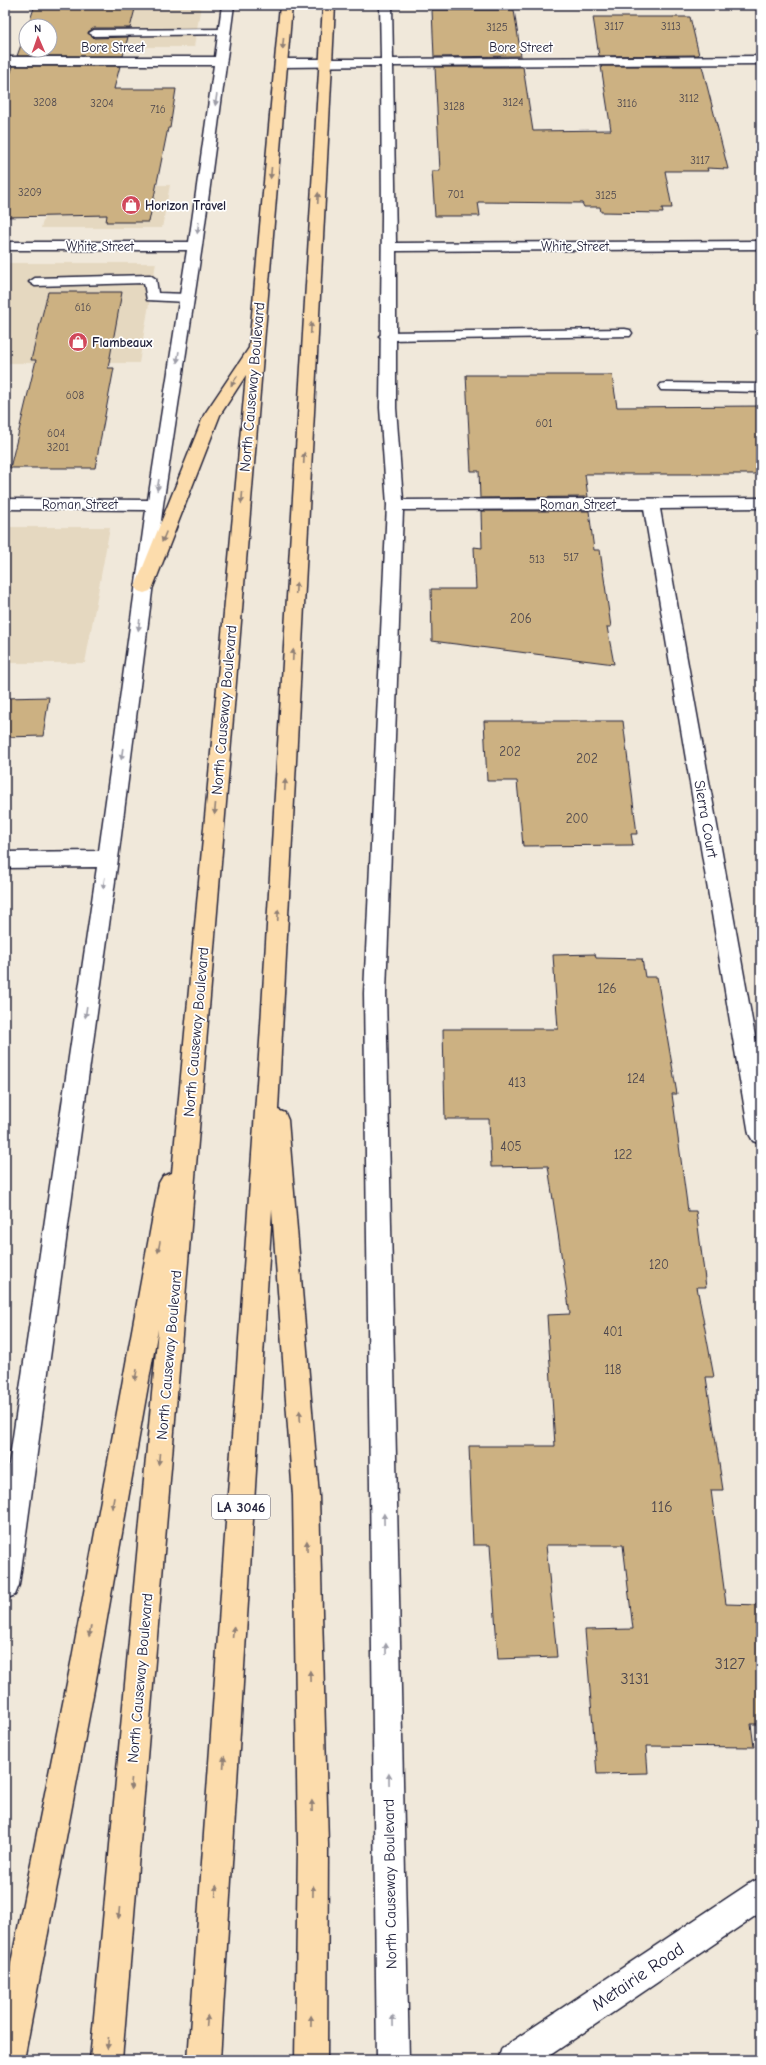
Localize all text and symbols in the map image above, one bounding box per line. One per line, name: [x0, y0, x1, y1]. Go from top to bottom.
north arrow: [18, 18, 58, 58]
house number: 3117: [604, 20, 624, 33]
house number: 3113: [661, 20, 681, 33]
house number: 3125: [486, 21, 508, 34]
text: N: [34, 22, 41, 35]
one-way arrow: [279, 38, 286, 50]
street label: Bore Street: [81, 40, 146, 55]
street label: Bore Street: [489, 40, 554, 55]
house number: 3112: [679, 92, 699, 105]
one-way arrow: [213, 93, 219, 106]
house number: 3208: [33, 96, 57, 109]
house number: 3124: [503, 96, 523, 109]
house number: 3204: [90, 97, 114, 110]
house number: 3116: [617, 97, 637, 110]
house number: 3128: [443, 100, 465, 113]
house number: 716: [150, 103, 166, 116]
house number: 3117: [690, 154, 710, 167]
one-way arrow: [268, 167, 275, 179]
house number: 3209: [18, 186, 42, 199]
house number: 701: [448, 188, 464, 201]
house number: 3125: [595, 189, 617, 202]
one-way arrow: [314, 192, 321, 204]
shop icon: Horizon Travel: [120, 194, 142, 216]
place label: Horizon Travel: [145, 198, 226, 213]
one-way arrow: [195, 222, 201, 234]
street label: White Street: [66, 239, 135, 254]
street label: White Street: [541, 239, 610, 254]
house number: 616: [75, 301, 91, 314]
street label: North Causeway Boulevard: [236, 301, 268, 473]
one-way arrow: [307, 322, 314, 334]
shop icon: Flambeaux: [67, 331, 89, 353]
place label: Flambeaux: [92, 335, 153, 350]
one-way arrow: [175, 351, 181, 363]
one-way arrow: [230, 376, 238, 386]
house number: 608: [66, 389, 84, 402]
house number: 601: [535, 417, 553, 430]
house number: 604: [47, 427, 65, 440]
house number: 3201: [47, 441, 69, 454]
one-way arrow: [300, 452, 307, 464]
one-way arrow: [155, 479, 161, 491]
one-way arrow: [239, 492, 246, 504]
street label: Roman Street: [42, 497, 119, 512]
street label: Roman Street: [540, 497, 617, 512]
one-way arrow: [160, 531, 166, 543]
house number: 517: [563, 551, 579, 564]
house number: 513: [529, 553, 545, 566]
one-way arrow: [293, 582, 300, 594]
house number: 206: [510, 611, 532, 626]
one-way arrow: [136, 619, 142, 631]
street label: North Causeway Boulevard: [208, 624, 240, 796]
one-way arrow: [289, 649, 296, 661]
house number: 202: [499, 744, 521, 759]
one-way arrow: [119, 748, 125, 760]
house number: 202: [576, 751, 598, 766]
one-way arrow: [282, 779, 289, 791]
street label: Sierra Court: [690, 779, 722, 860]
one-way arrow: [212, 803, 218, 815]
house number: 200: [566, 811, 588, 826]
one-way arrow: [101, 877, 107, 889]
one-way arrow: [275, 908, 281, 921]
street label: North Causeway Boulevard: [180, 946, 212, 1118]
house number: 126: [598, 981, 617, 996]
one-way arrow: [83, 1006, 89, 1018]
house number: 124: [627, 1071, 645, 1086]
house number: 413: [508, 1075, 526, 1090]
house number: 405: [500, 1139, 522, 1154]
house number: 122: [614, 1147, 633, 1162]
one-way arrow: [156, 1241, 162, 1254]
house number: 120: [649, 1257, 669, 1272]
street label: North Causeway Boulevard: [153, 1269, 185, 1441]
house number: 401: [603, 1324, 623, 1339]
house number: 118: [605, 1362, 622, 1377]
one-way arrow: [133, 1369, 139, 1381]
one-way arrow: [296, 1410, 303, 1422]
one-way arrow: [156, 1453, 163, 1465]
road number: LA 3046: [212, 1495, 270, 1519]
one-way arrow: [110, 1497, 116, 1509]
house number: 116: [651, 1498, 673, 1516]
one-way arrow: [381, 1512, 387, 1525]
one-way arrow: [304, 1539, 310, 1552]
street label: North Causeway Boulevard: [124, 1592, 156, 1764]
one-way arrow: [87, 1625, 93, 1637]
one-way arrow: [229, 1626, 236, 1638]
one-way arrow: [383, 1643, 390, 1655]
house number: 3127: [715, 1655, 746, 1673]
one-way arrow: [306, 1670, 313, 1682]
house number: 3131: [621, 1670, 649, 1688]
one-way arrow: [221, 1755, 227, 1768]
one-way arrow: [386, 1772, 392, 1785]
one-way arrow: [127, 1778, 134, 1790]
one-way arrow: [309, 1799, 315, 1812]
street label: North Causeway Boulevard: [380, 1799, 400, 1969]
one-way arrow: [212, 1885, 219, 1897]
one-way arrow: [309, 1885, 316, 1897]
one-way arrow: [116, 1907, 123, 1919]
street label: Metairie Road: [588, 1938, 688, 2016]
one-way arrow: [204, 2014, 210, 2027]
one-way arrow: [308, 2014, 314, 2027]
one-way arrow: [390, 2014, 396, 2027]
one-way arrow: [104, 2037, 111, 2049]

